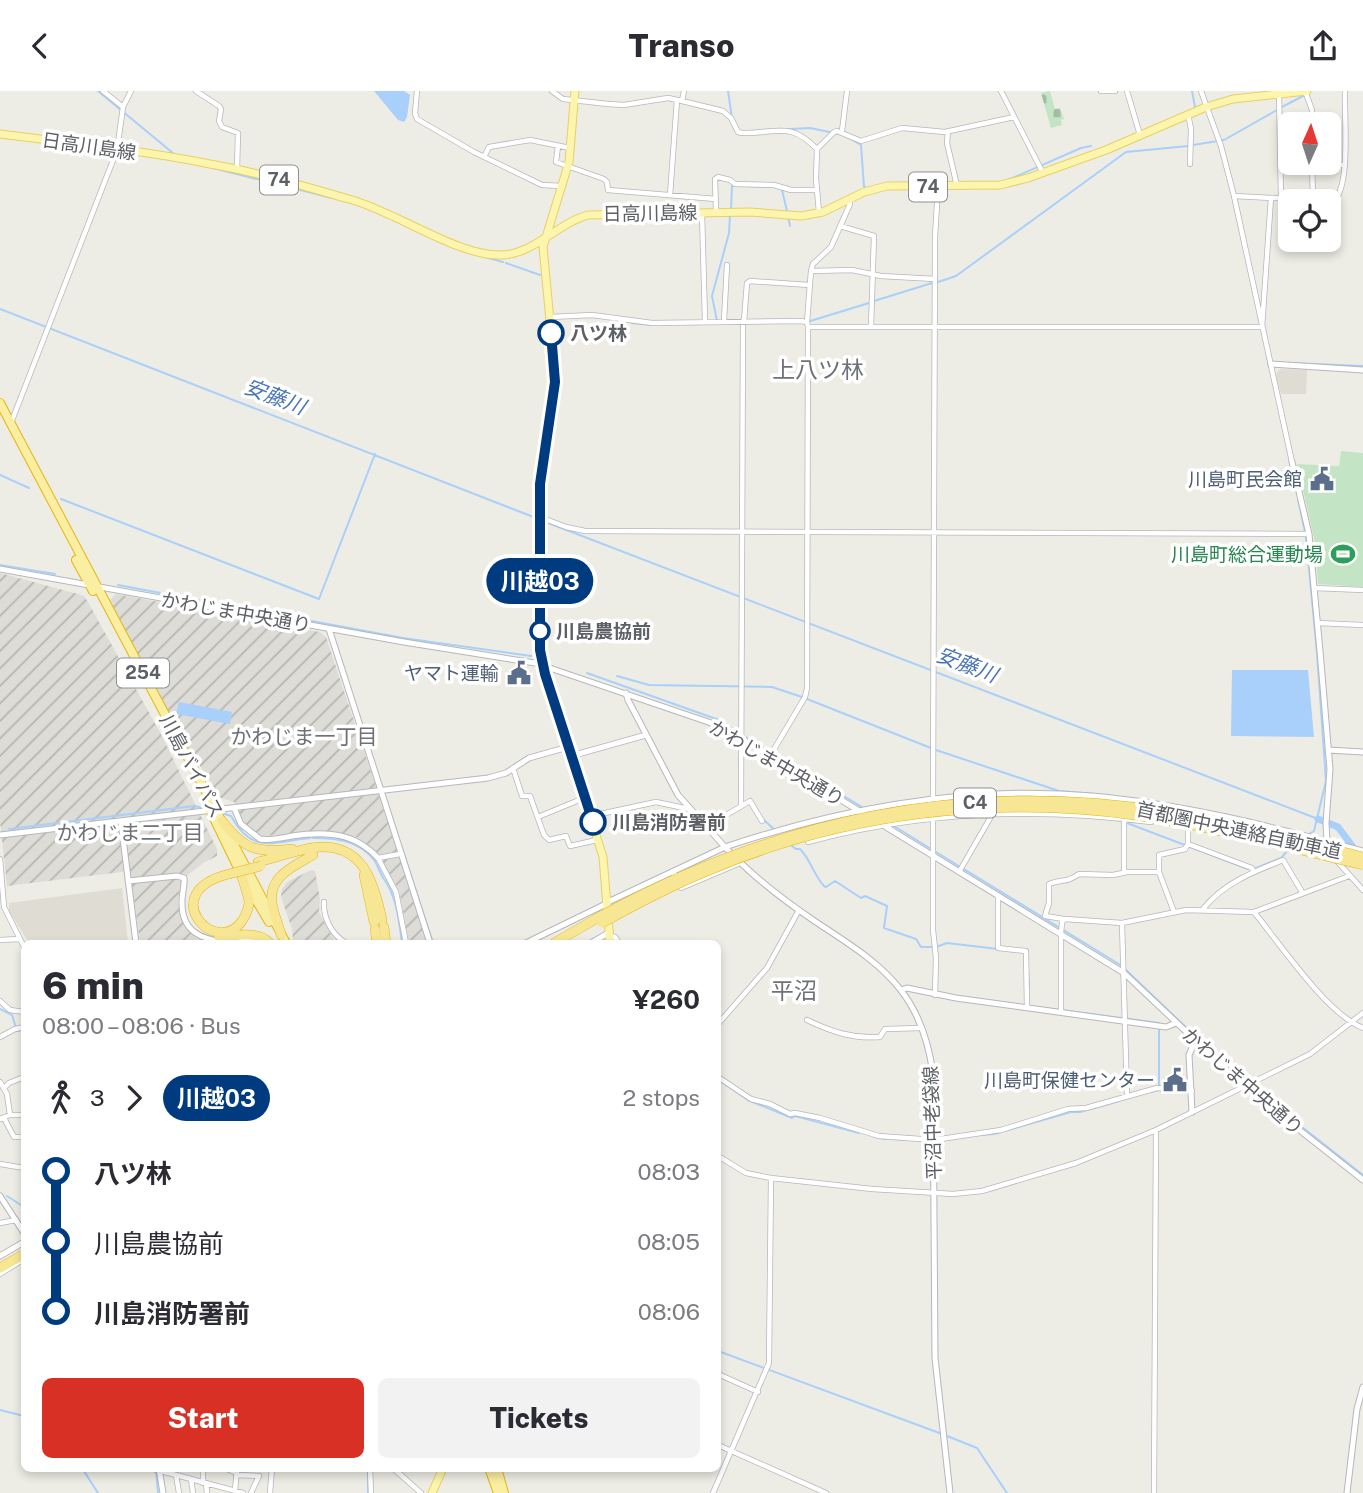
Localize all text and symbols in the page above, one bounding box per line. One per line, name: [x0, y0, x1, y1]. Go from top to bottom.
icon: back: [21, 27, 59, 65]
text: Transo: [628, 27, 735, 64]
icon: share: [1304, 27, 1342, 65]
north arrow: [1278, 112, 1340, 175]
map controls: [1278, 112, 1341, 252]
street label: 日高川島線: [40, 128, 138, 164]
road number: 74: [260, 165, 298, 195]
road number: 74: [909, 173, 947, 201]
button: locate: [1278, 189, 1341, 252]
street label: 日高川島線: [602, 201, 698, 225]
marker: 八ツ林: [538, 320, 564, 346]
place label: 八ツ林: [570, 322, 627, 344]
district label: 上八ツ林: [772, 356, 864, 383]
water label: 安藤川: [241, 374, 311, 420]
public building icon: 川島町民会館: [1308, 465, 1336, 493]
place label: 川島町民会館: [1188, 468, 1302, 490]
sports icon: 川島町総合運動場: [1329, 540, 1357, 568]
place label: 川島町総合運動場: [1171, 543, 1323, 565]
line badge: 川越03: [491, 558, 589, 604]
text: 川越03: [500, 567, 580, 595]
street label: かわじま中央通り: [159, 588, 313, 636]
place label: 川島農協前: [556, 620, 651, 642]
marker: 川島農協前: [530, 621, 550, 641]
water label: 安藤川: [933, 642, 1003, 688]
road number: 254: [117, 659, 169, 687]
public building icon: ヤマト運輸: [505, 659, 533, 687]
place label: ヤマト運輸: [404, 662, 499, 684]
street label: 川島バイパス: [156, 711, 228, 821]
street label: かわじま中央通り: [706, 715, 848, 811]
district label: かわじま一丁目: [231, 724, 378, 749]
road number: C4: [954, 789, 996, 817]
street label: 首都圏中央連絡自動車道: [1134, 798, 1344, 862]
marker: 川島消防署前: [580, 809, 606, 835]
place label: 川島消防署前: [612, 811, 726, 833]
district label: かわじま二丁目: [57, 820, 204, 845]
text: 6 min: [42, 963, 144, 1008]
district label: 平沼: [771, 977, 817, 1004]
text: ¥260: [633, 984, 700, 1015]
text: 08:00 – 08:06 · Bus: [42, 1012, 241, 1039]
street label: かわじま中央通り: [1178, 1023, 1308, 1139]
street label: 平沼中老袋線: [919, 1066, 945, 1180]
public building icon: 川島町保健センター: [1161, 1066, 1189, 1094]
place label: 川島町保健センター: [984, 1069, 1155, 1091]
icon: walk: [42, 1079, 80, 1117]
icon: forward: [115, 1079, 153, 1117]
text: 3: [90, 1084, 105, 1111]
text: 川越03: [177, 1084, 256, 1112]
text: 2 stops: [622, 1084, 700, 1111]
text: 八ツ林: [94, 1158, 172, 1189]
text: 08:03: [638, 1158, 700, 1185]
text: 川島農協前: [94, 1228, 224, 1259]
text: 08:05: [637, 1228, 700, 1255]
text: 川島消防署前: [94, 1298, 250, 1329]
text: 08:06: [638, 1298, 700, 1325]
button: Start: [42, 1378, 364, 1458]
button: Tickets: [378, 1378, 700, 1458]

